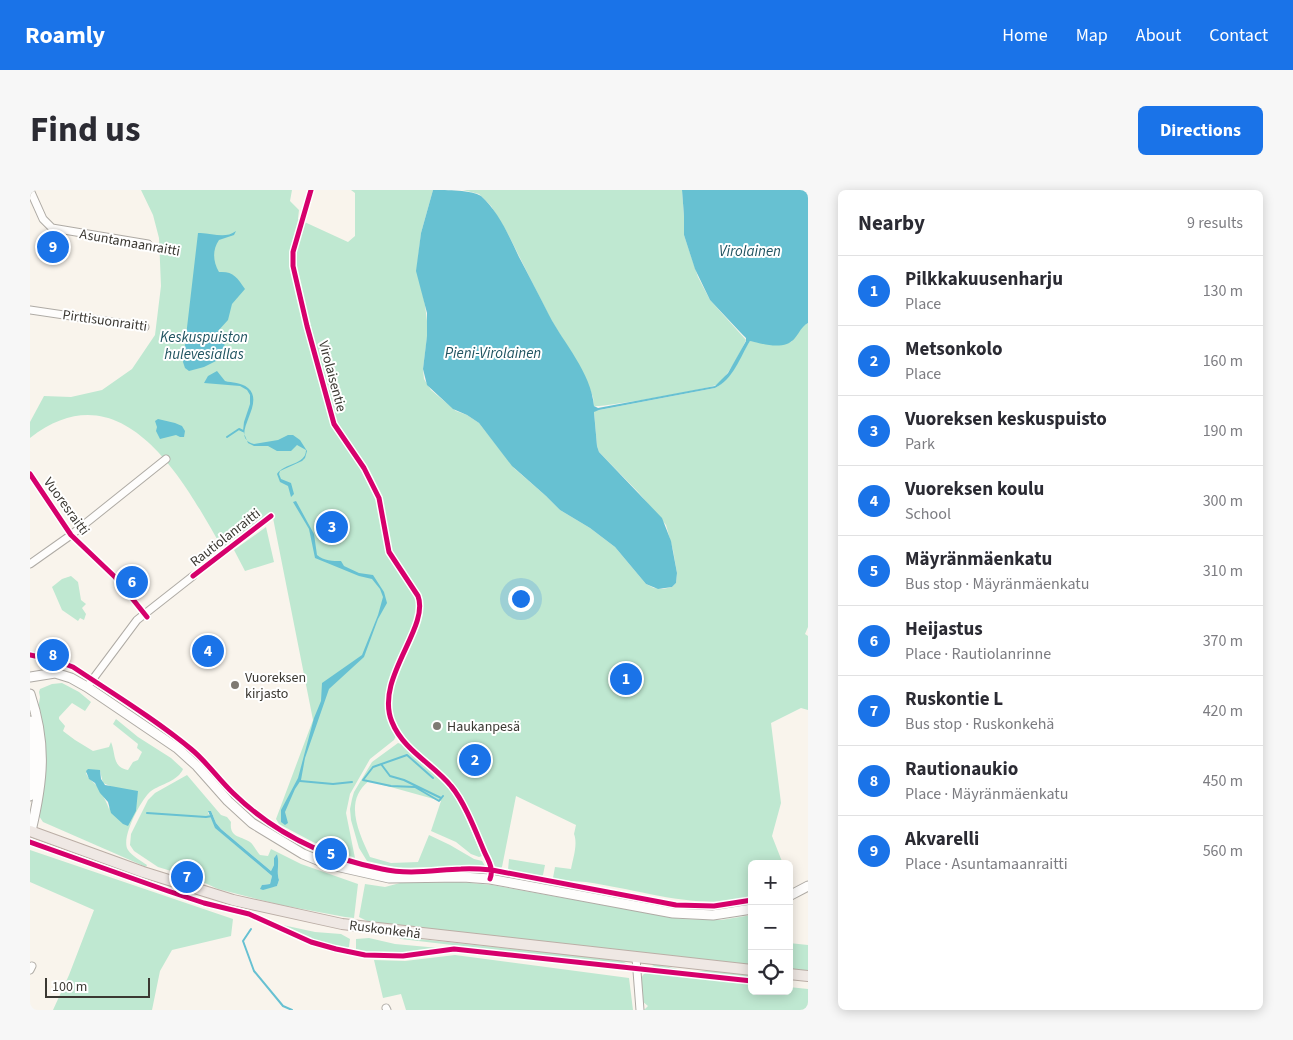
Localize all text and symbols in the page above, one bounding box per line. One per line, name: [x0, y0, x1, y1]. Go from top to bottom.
text: Roamly: [25, 18, 105, 53]
text: Home: [1002, 23, 1048, 48]
text: Map: [1076, 23, 1108, 48]
text: About: [1136, 23, 1181, 48]
text: Contact: [1209, 23, 1268, 48]
text: Find us: [30, 105, 140, 155]
button: Directions: [1138, 106, 1263, 155]
text: Nearby: [858, 208, 925, 238]
text: 9 results: [1187, 212, 1243, 234]
street label: Asuntamaanraitti: [78, 224, 182, 262]
pin: 9: [37, 228, 69, 266]
water label: Virolainen: [719, 241, 781, 262]
text: Pilkkakuusenharju: [905, 266, 1063, 293]
text: 1: [870, 280, 878, 302]
text: 130 m: [1203, 280, 1243, 302]
text: Place: [905, 293, 941, 315]
street label: Pirttisuonraitti: [61, 305, 148, 337]
water label: Keskuspuiston hulevesiallas: [160, 327, 248, 365]
text: Metsonkolo: [905, 336, 1002, 363]
street label: Virolaisentie: [313, 339, 351, 414]
water label: Pieni-Virolainen: [445, 343, 541, 364]
text: 2: [870, 350, 878, 372]
text: 160 m: [1203, 350, 1243, 372]
text: Place: [905, 363, 941, 385]
text: Vuoreksen keskuspuisto: [905, 406, 1107, 433]
text: 3: [870, 420, 878, 442]
text: 190 m: [1203, 420, 1243, 442]
text: Park: [905, 433, 935, 455]
street label: Vuoresraitti: [38, 474, 94, 540]
text: Vuoreksen koulu: [905, 476, 1044, 503]
text: 4: [870, 490, 878, 512]
text: 300 m: [1203, 490, 1243, 512]
text: School: [905, 503, 951, 525]
street label: Rautiolanraitti: [186, 504, 265, 572]
pin: 3: [316, 508, 348, 546]
text: Mäyränmäenkatu: [905, 546, 1052, 573]
text: 5: [870, 560, 878, 582]
text: 310 m: [1203, 560, 1243, 582]
pin: 6: [116, 563, 148, 601]
text: Bus stop · Mäyränmäenkatu: [905, 573, 1089, 595]
your location: [508, 586, 534, 612]
text: Heijastus: [905, 616, 983, 643]
text: 6: [870, 630, 878, 652]
text: 370 m: [1203, 630, 1243, 652]
pin: 4: [192, 632, 224, 670]
pin: 8: [37, 636, 69, 674]
text: Place · Rautiolanrinne: [905, 643, 1051, 665]
pin: 1: [610, 660, 642, 698]
place label: Vuoreksen kirjasto: [245, 668, 306, 704]
marker: Vuoreksen kirjasto: [229, 679, 241, 691]
text: Ruskontie L: [905, 686, 1003, 713]
text: 7: [870, 700, 878, 722]
text: 420 m: [1203, 700, 1243, 722]
text: Bus stop · Ruskonkehä: [905, 713, 1054, 735]
place label: Haukanpesä: [447, 717, 520, 737]
marker: Haukanpesä: [431, 720, 443, 732]
pin: 2: [459, 741, 491, 779]
text: Rautionaukio: [905, 756, 1018, 783]
text: 8: [870, 770, 878, 792]
text: 450 m: [1203, 770, 1243, 792]
text: Place · Mäyränmäenkatu: [905, 783, 1068, 805]
text: Akvarelli: [905, 826, 979, 853]
pin: 5: [315, 835, 347, 873]
text: 9: [870, 840, 878, 862]
text: 560 m: [1203, 840, 1243, 862]
text: Place · Asuntamaanraitti: [905, 853, 1068, 875]
pin: 7: [171, 858, 203, 896]
map controls: [748, 860, 793, 995]
button: +: [748, 860, 793, 905]
button: −: [748, 905, 793, 950]
street label: Ruskonkehä: [348, 916, 422, 944]
button: locate: [748, 950, 793, 995]
scale bar: [45, 975, 150, 998]
text: 100 m: [52, 977, 87, 997]

